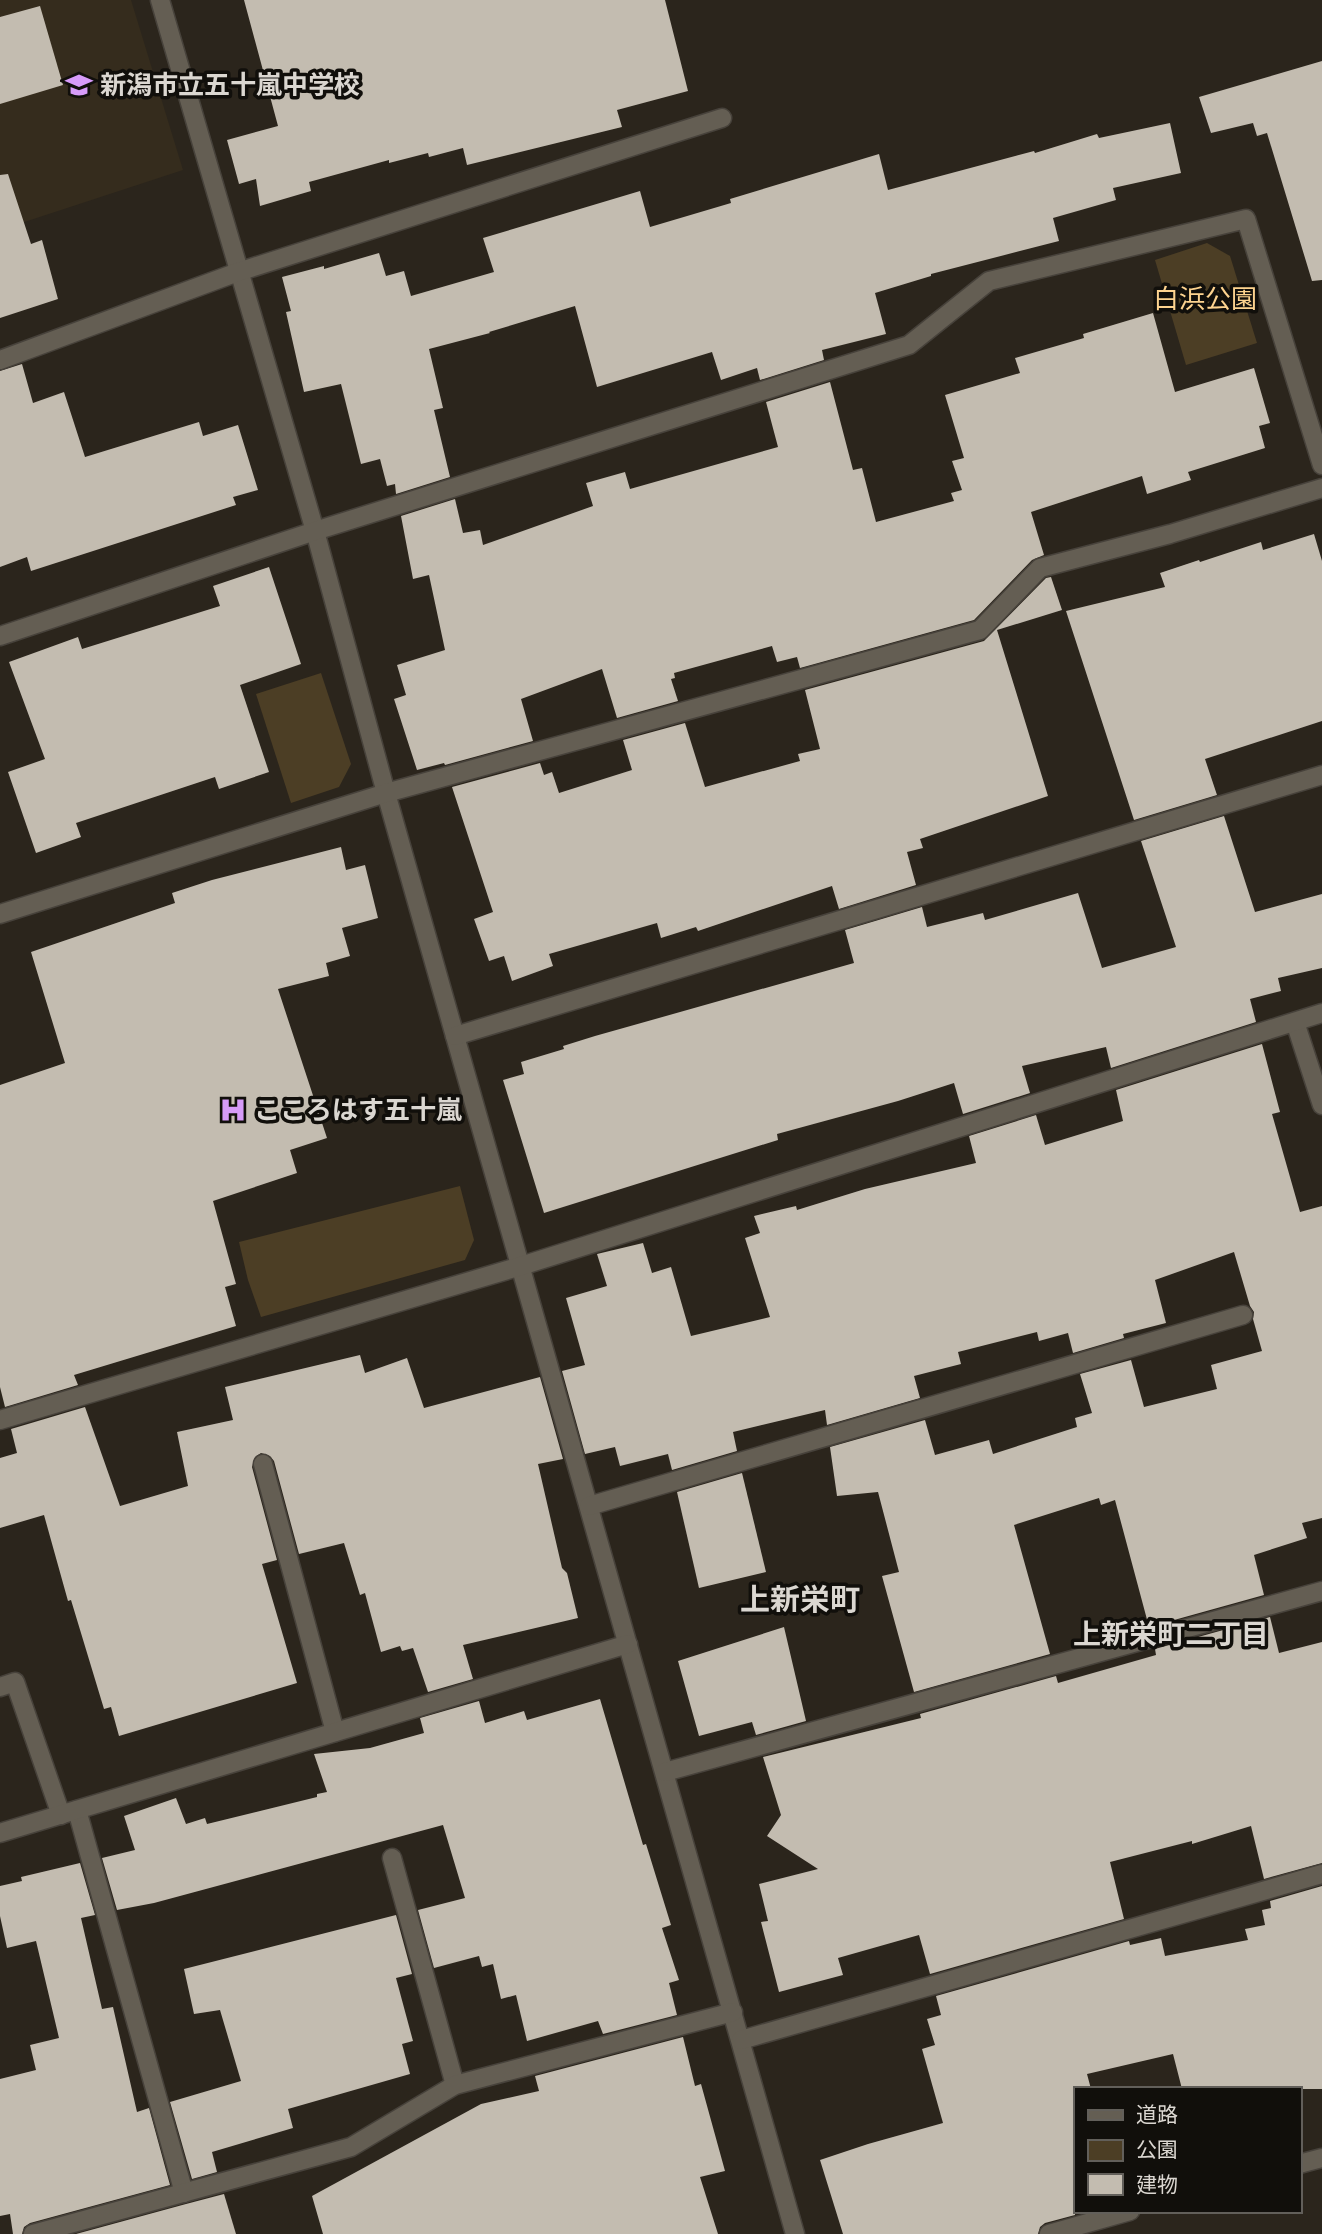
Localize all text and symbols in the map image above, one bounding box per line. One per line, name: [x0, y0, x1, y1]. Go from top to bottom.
place label: 新潟市立五十嵐中学校: [100, 68, 360, 101]
school or university icon: 新潟市立五十嵐中学校: [64, 70, 94, 100]
park label: 白浜公園: [1153, 282, 1257, 315]
place label: こころはす五十嵐: [254, 1093, 462, 1126]
hospital icon: こころはす五十嵐: [218, 1095, 248, 1125]
district label: 上新栄町: [740, 1580, 860, 1618]
district label: 上新栄町二丁目: [1073, 1616, 1269, 1651]
legend: [1074, 2087, 1301, 2213]
text: 道路: [1136, 2101, 1178, 2127]
text: 公園: [1136, 2136, 1178, 2162]
text: 建物: [1136, 2171, 1178, 2197]

